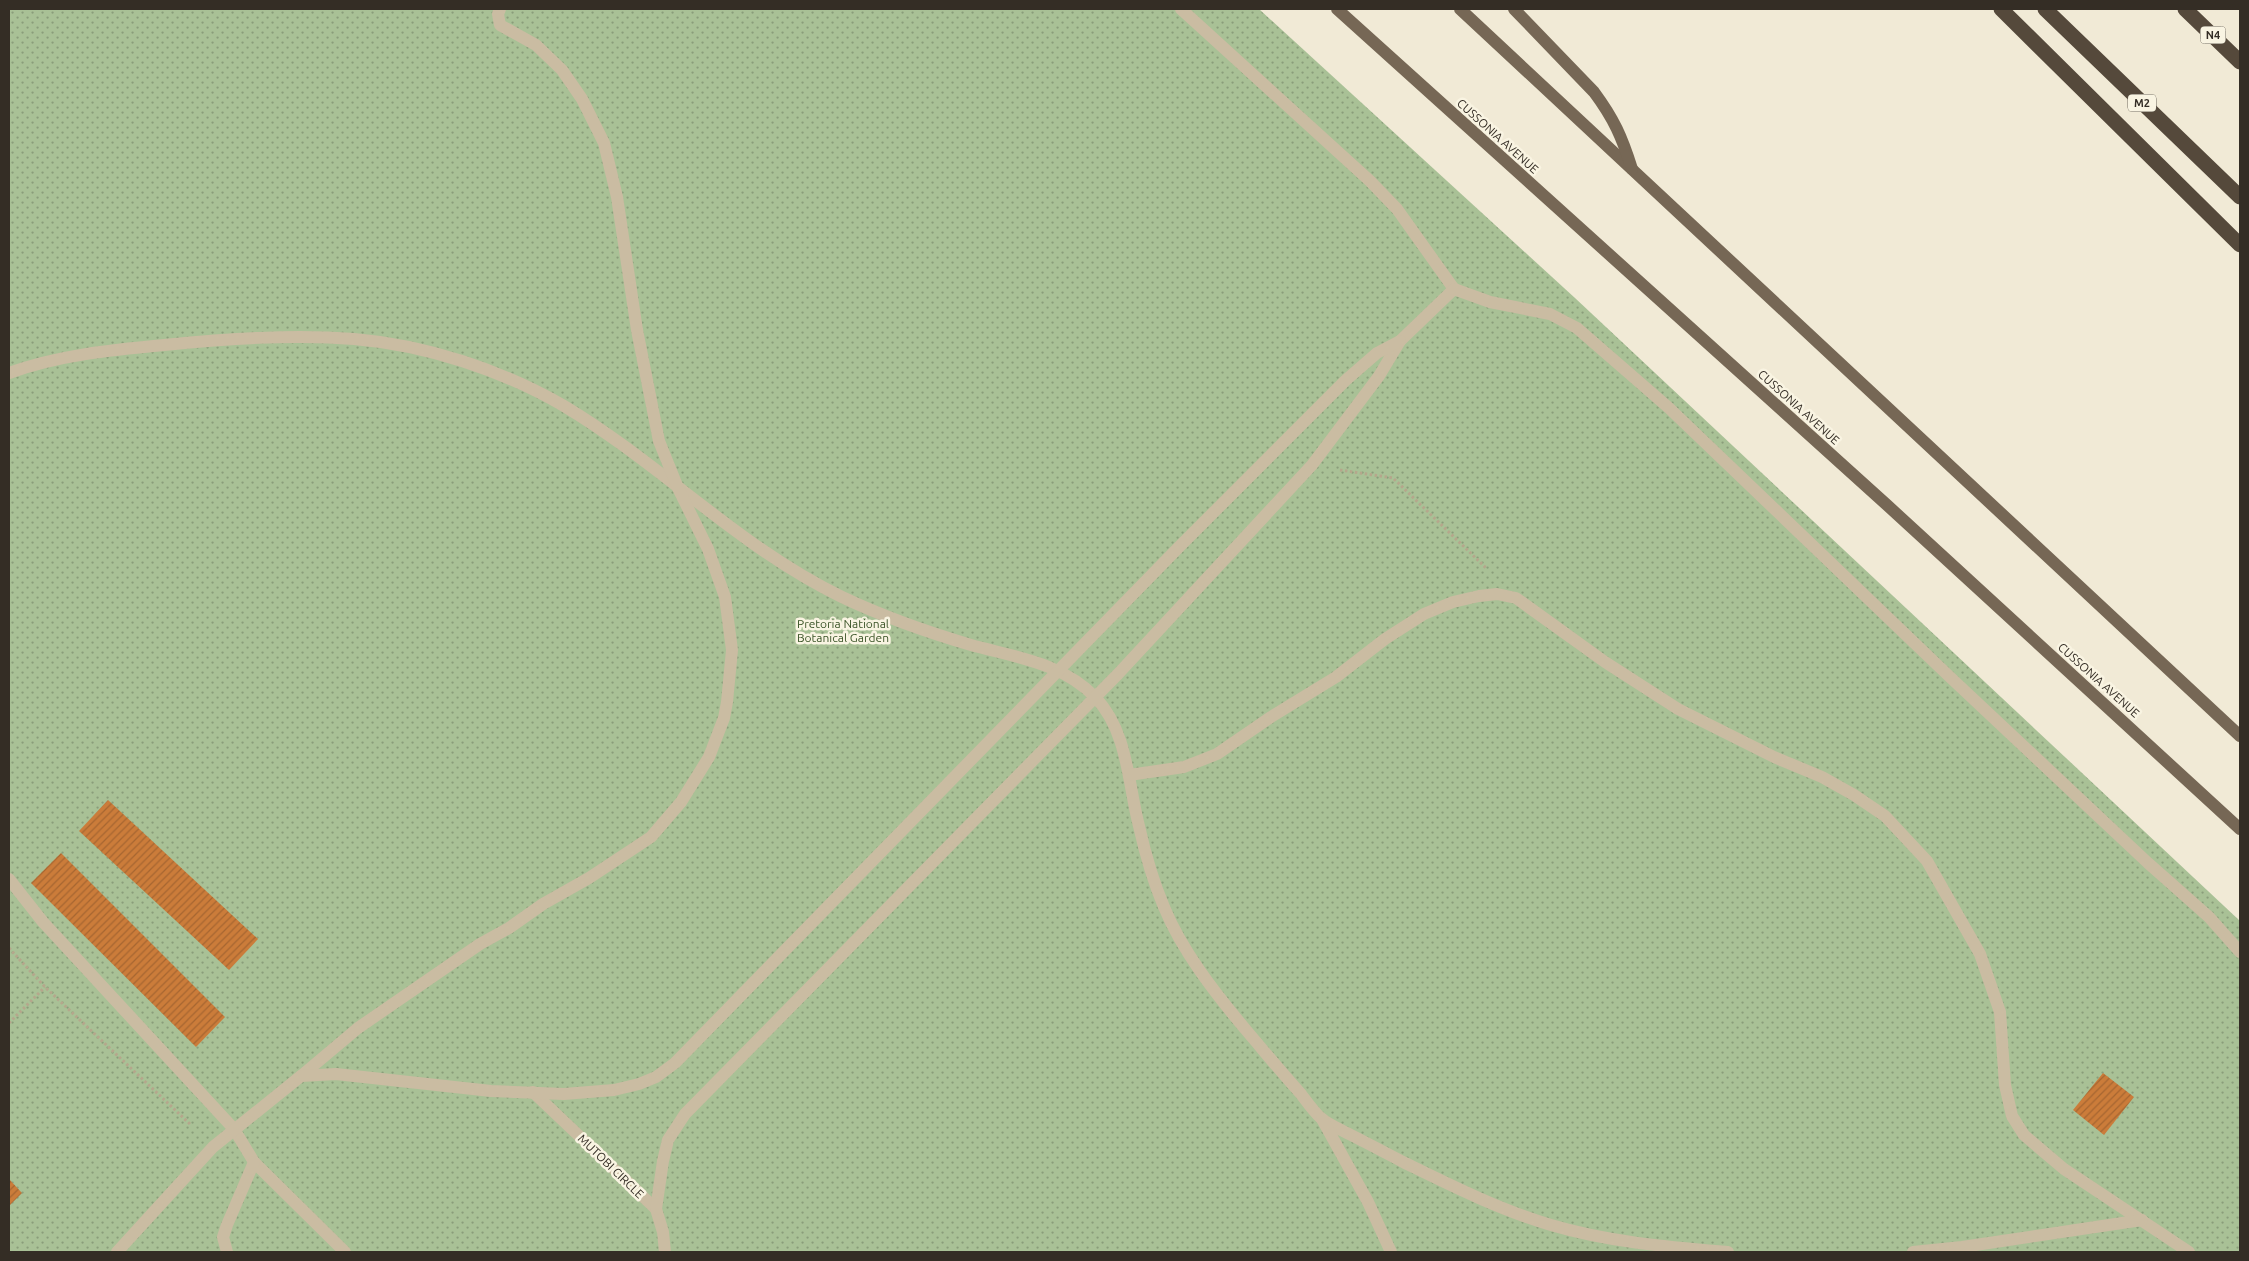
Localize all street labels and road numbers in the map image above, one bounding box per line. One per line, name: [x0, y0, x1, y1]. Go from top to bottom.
road number: N4: [2200, 26, 2226, 44]
road number: M2: [2128, 95, 2156, 112]
street label: CUSSONIA AVENUE: [1455, 96, 1541, 176]
street label: CUSSONIA AVENUE: [1756, 367, 1842, 447]
street label: CUSSONIA AVENUE: [2056, 640, 2142, 720]
street label: MUTOBI CIRCLE: [576, 1131, 647, 1201]

